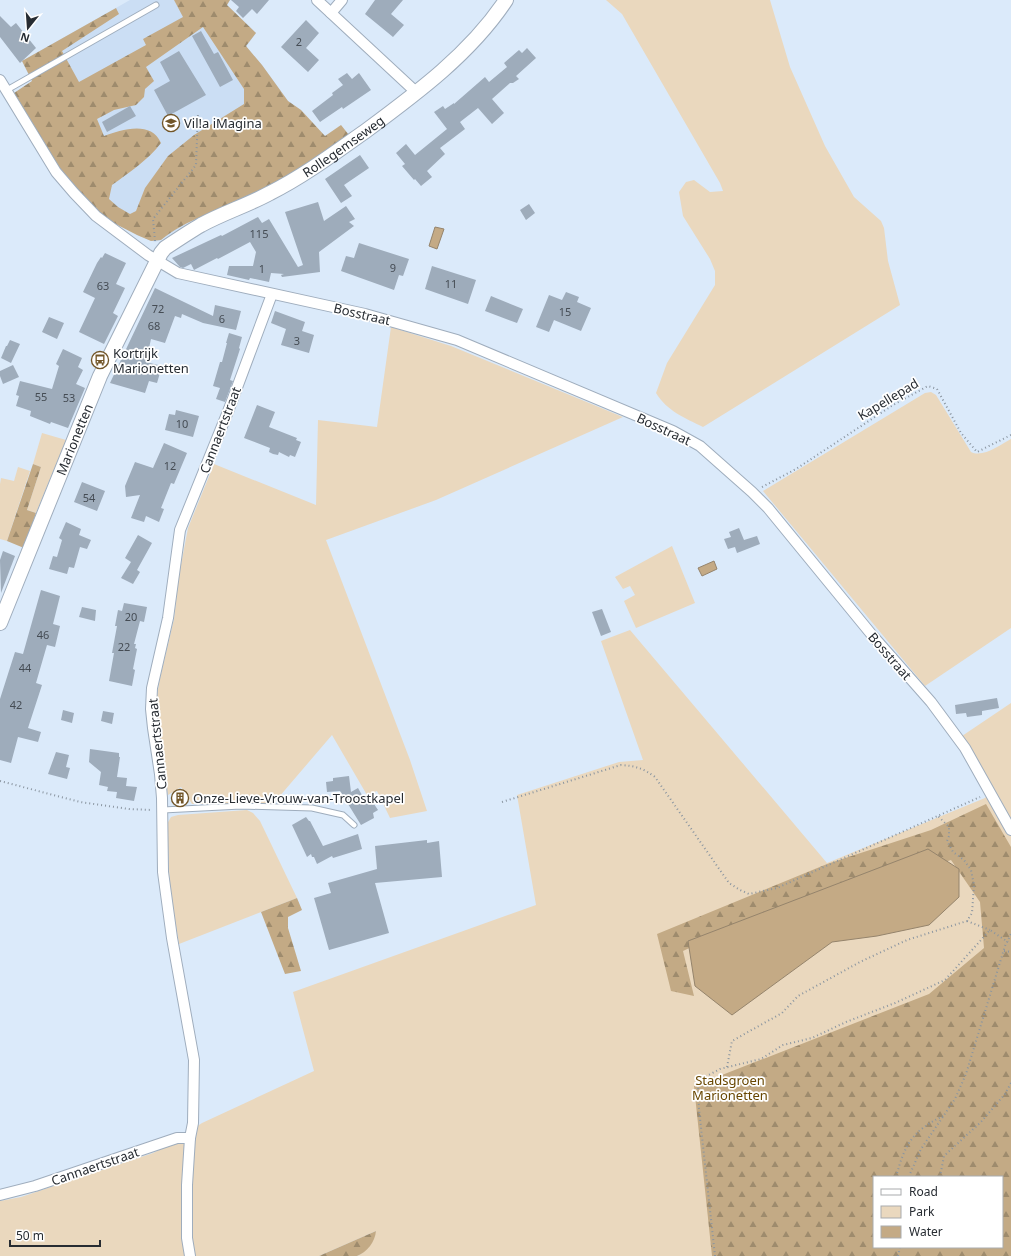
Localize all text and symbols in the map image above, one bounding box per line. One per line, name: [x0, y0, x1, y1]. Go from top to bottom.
north arrow: [8, 8, 48, 48]
text: N: [18, 30, 31, 47]
house number: 2: [296, 34, 302, 49]
street label: Rollegemseweg: [299, 111, 388, 181]
school or university icon: Vil!a iMagina: [161, 113, 181, 133]
place label: Vil!a iMagina: [184, 114, 262, 132]
house number: 115: [250, 226, 268, 241]
house number: 9: [390, 260, 396, 275]
house number: 1: [259, 261, 265, 276]
house number: 11: [445, 276, 457, 291]
house number: 63: [97, 278, 109, 293]
street label: Bosstraat: [332, 299, 393, 329]
house number: 72: [152, 301, 164, 316]
house number: 15: [559, 304, 571, 319]
house number: 6: [219, 311, 225, 326]
house number: 68: [148, 318, 160, 333]
house number: 3: [294, 333, 300, 348]
place label: Kortrijk Marionetten: [113, 344, 189, 377]
bus stop icon: Kortrijk Marionetten: [90, 350, 110, 370]
street label: Kapellepad: [854, 374, 922, 424]
street label: Cannaertstraat: [195, 384, 245, 476]
house number: 55: [35, 389, 47, 404]
house number: 53: [63, 390, 75, 405]
street label: Marionetten: [52, 401, 97, 478]
street label: Bosstraat: [634, 409, 694, 450]
house number: 10: [176, 416, 188, 431]
house number: 12: [164, 458, 176, 473]
house number: 54: [83, 490, 96, 505]
house number: 20: [125, 609, 137, 624]
house number: 46: [37, 627, 49, 642]
street label: Bosstraat: [864, 628, 916, 684]
house number: 22: [118, 639, 130, 654]
house number: 44: [19, 660, 32, 675]
house number: 42: [10, 697, 22, 712]
street label: Cannaertstraat: [143, 697, 171, 790]
building icon: Onze-Lieve-Vrouw-van-Troostkapel: [170, 788, 190, 808]
place label: Onze-Lieve-Vrouw-van-Troostkapel: [193, 789, 404, 807]
park label: Stadsgroen Marionetten: [692, 1071, 768, 1104]
street label: Cannaertstraat: [49, 1142, 142, 1189]
legend: [873, 1176, 1003, 1248]
text: Road: [909, 1183, 938, 1200]
text: Park: [909, 1203, 935, 1220]
scale bar: [10, 1222, 100, 1248]
text: Water: [909, 1223, 943, 1240]
text: 50 m: [16, 1227, 44, 1244]

